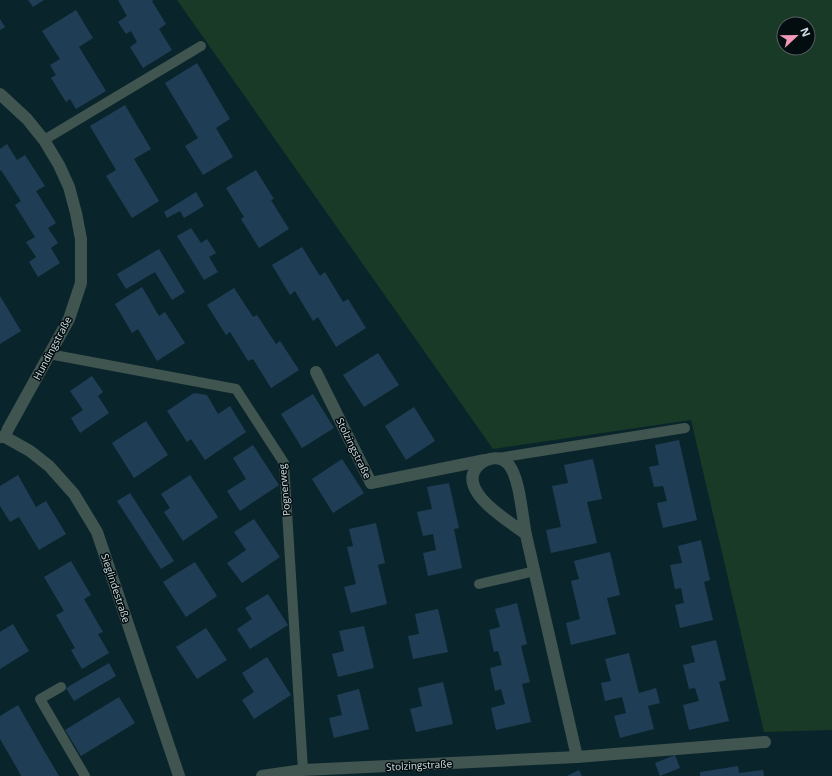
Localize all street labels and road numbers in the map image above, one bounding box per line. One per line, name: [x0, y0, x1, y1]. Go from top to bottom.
street label: Hundingstraße: [29, 314, 75, 382]
street label: Stolzingstraße: [333, 415, 375, 481]
street label: Pognerweg: [275, 463, 293, 517]
street label: Sieglindestraße: [98, 552, 134, 625]
street label: Stolzingstraße: [386, 756, 453, 774]

